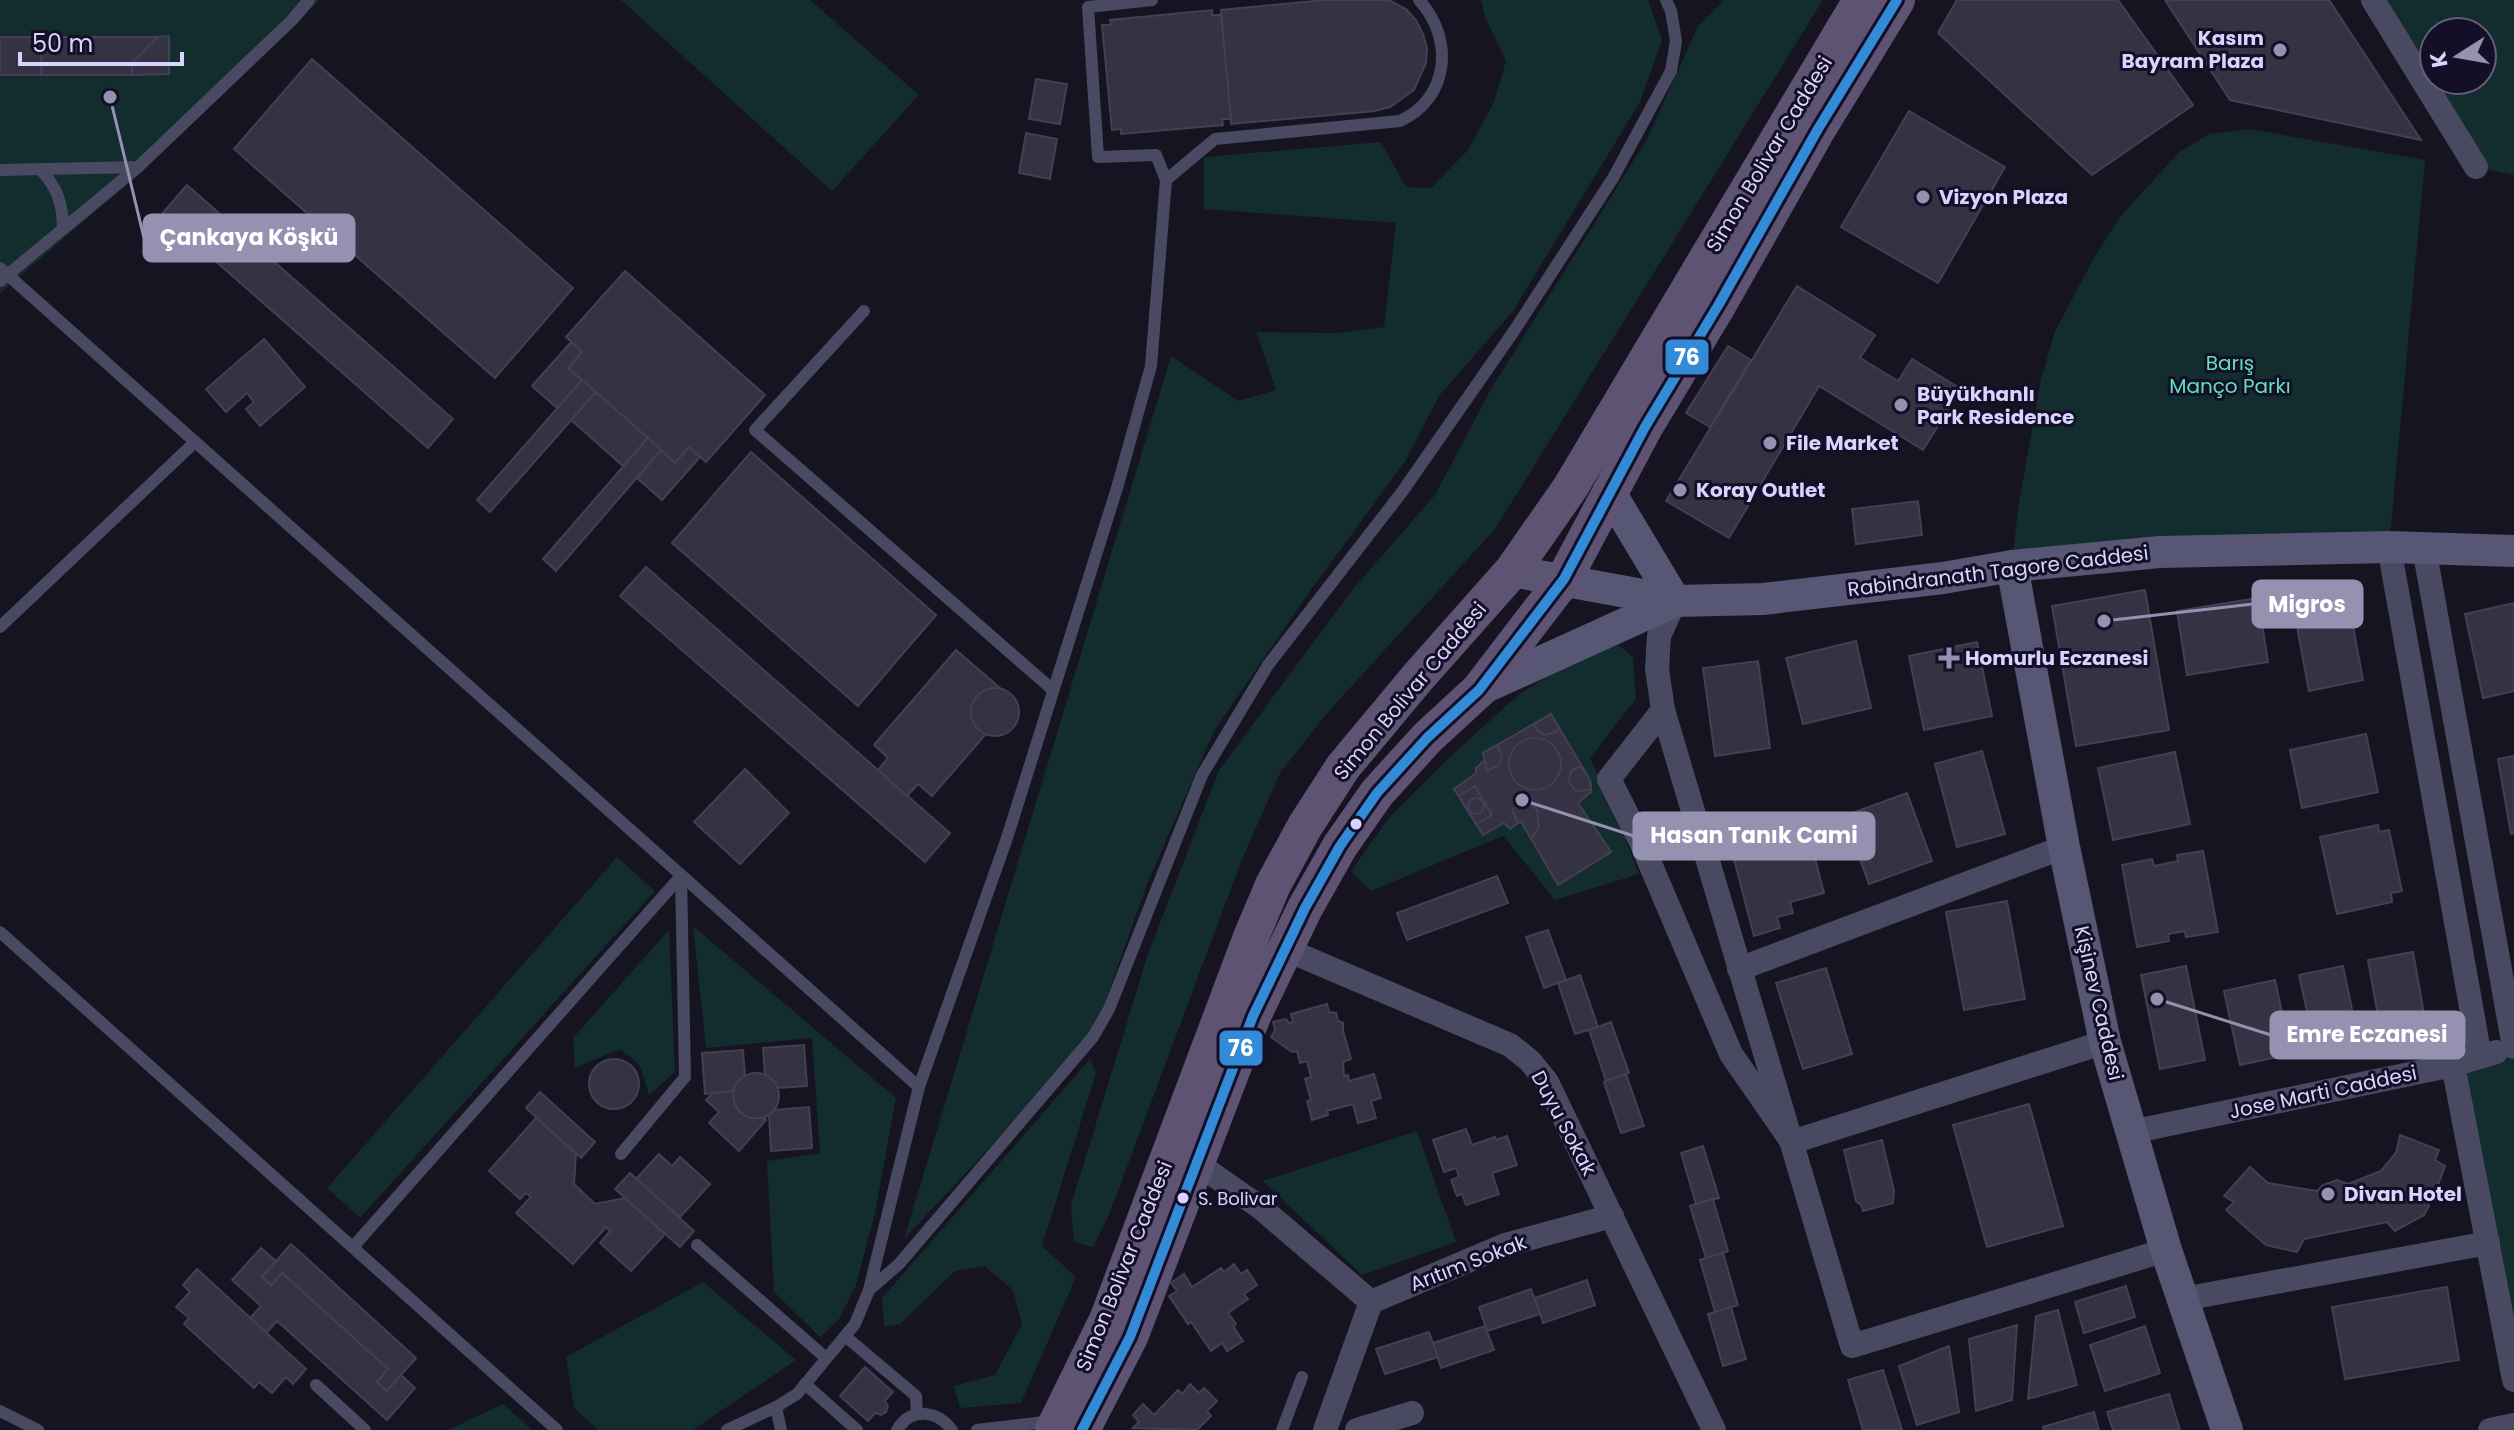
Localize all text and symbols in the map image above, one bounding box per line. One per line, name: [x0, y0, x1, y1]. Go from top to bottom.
scale bar: [20, 16, 182, 66]
north arrow: [2418, 16, 2498, 96]
place label: Kasım Bayram Plaza: [2122, 24, 2264, 75]
text: 50 m: [32, 27, 93, 60]
marker: Kasım Bayram Plaza: [2271, 41, 2289, 59]
text: K: [2422, 49, 2456, 70]
street label: Simon Bolivar Caddesi: [1699, 51, 1839, 257]
place label: Vizyon Plaza: [1939, 183, 2068, 211]
marker: Vizyon Plaza: [1914, 188, 1932, 206]
callout: Çankaya Köşkü: [144, 215, 354, 261]
text: Çankaya Köşkü: [160, 222, 338, 253]
line badge: 76: [1664, 338, 1710, 376]
text: 76: [1674, 342, 1700, 373]
park label: Barış Manço Parkı: [2169, 349, 2291, 400]
place label: Büyükhanlı Park Residence: [1917, 380, 2074, 431]
marker: Büyükhanlı Park Residence: [1892, 396, 1910, 414]
place label: File Market: [1786, 429, 1899, 457]
marker: File Market: [1761, 434, 1779, 452]
place label: Koray Outlet: [1696, 476, 1825, 504]
marker: Koray Outlet: [1671, 481, 1689, 499]
street label: Rabindranath Tagore Caddesi: [1846, 539, 2150, 603]
callout: Migros: [2253, 581, 2362, 627]
text: Migros: [2268, 589, 2346, 620]
street label: Simon Bolivar Caddesi: [1327, 596, 1493, 786]
place label: Homurlu Eczanesi: [1965, 644, 2148, 672]
marker: Homurlu Eczanesi: [1940, 649, 1958, 667]
callout: Hasan Tanık Cami: [1634, 813, 1874, 859]
unlabelled marker: [1348, 816, 1364, 832]
text: Hasan Tanık Cami: [1650, 820, 1858, 851]
street label: Kişinev Caddesi: [2068, 923, 2130, 1083]
callout: Emre Eczanesi: [2271, 1012, 2464, 1058]
text: Emre Eczanesi: [2286, 1019, 2448, 1050]
line badge: 76: [1218, 1029, 1264, 1067]
text: 76: [1228, 1033, 1254, 1064]
street label: Jose Marti Caddesi: [2227, 1058, 2419, 1126]
street label: Duyu Sokak: [1525, 1066, 1604, 1181]
street label: Simon Bolivar Caddesi: [1069, 1157, 1179, 1375]
place label: Divan Hotel: [2344, 1180, 2462, 1208]
marker: Divan Hotel: [2319, 1185, 2337, 1203]
place label: S. Bolivar: [1198, 1186, 1278, 1211]
marker: S. Bolivar: [1175, 1190, 1191, 1206]
street label: Arıtım Sokak: [1406, 1228, 1531, 1298]

